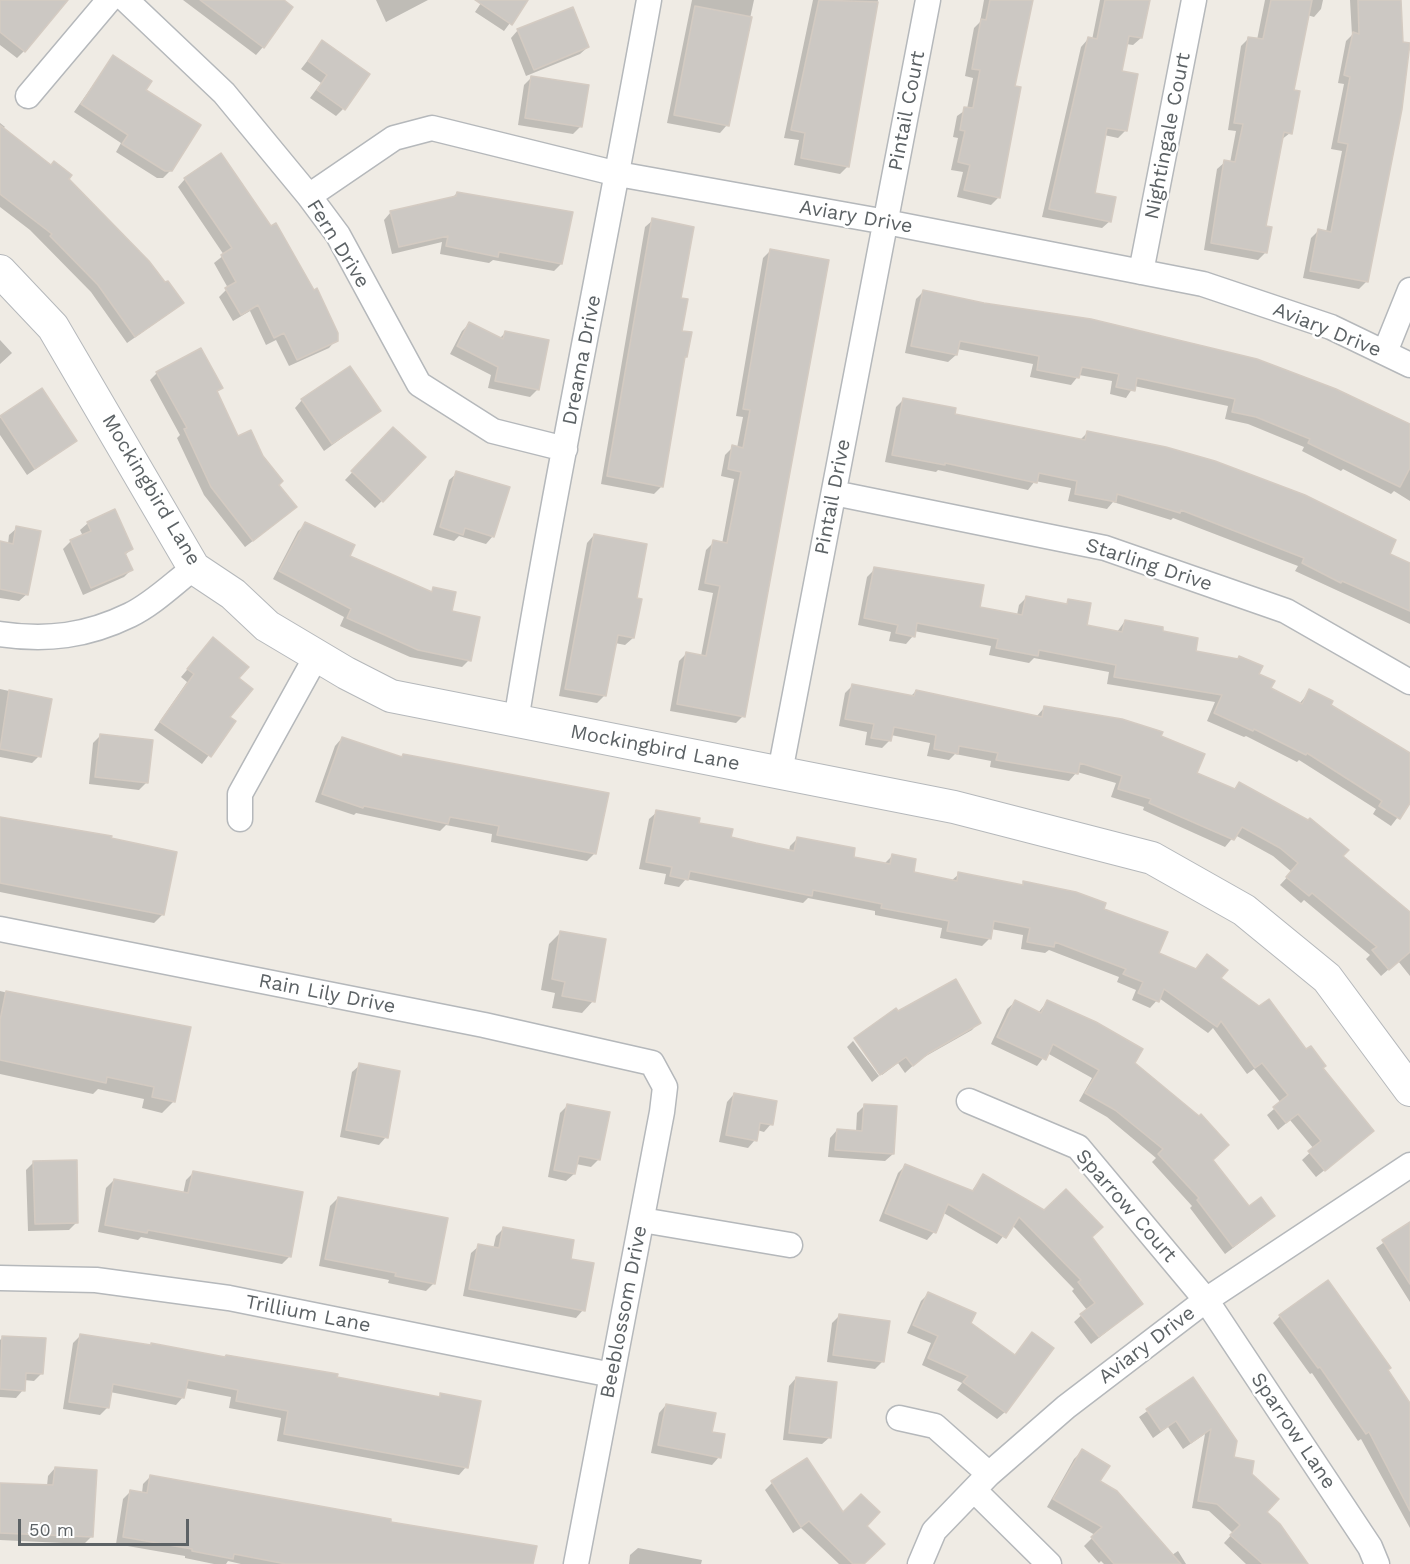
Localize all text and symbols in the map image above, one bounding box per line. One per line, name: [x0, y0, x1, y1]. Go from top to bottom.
street label: Pintail Court: [884, 49, 930, 173]
street label: Nightingale Court: [1140, 51, 1196, 221]
street label: Fern Drive: [301, 195, 375, 293]
street label: Aviary Drive: [797, 195, 915, 239]
street label: Dreama Drive: [558, 293, 606, 427]
street label: Aviary Drive: [1269, 297, 1385, 363]
street label: Mockingbird Lane: [96, 410, 206, 570]
street label: Pintail Drive: [810, 437, 856, 557]
street label: Starling Drive: [1083, 533, 1215, 597]
street label: Mockingbird Lane: [568, 720, 742, 776]
street label: Rain Lily Drive: [257, 969, 397, 1019]
street label: Sparrow Court: [1070, 1145, 1182, 1267]
street label: Beeblossom Drive: [595, 1224, 653, 1400]
street label: Trillium Lane: [243, 1290, 373, 1338]
street label: Aviary Drive: [1094, 1301, 1200, 1389]
street label: Sparrow Lane: [1245, 1368, 1341, 1494]
scale bar: [21, 1507, 192, 1545]
text: 50 m: [29, 1519, 74, 1540]

